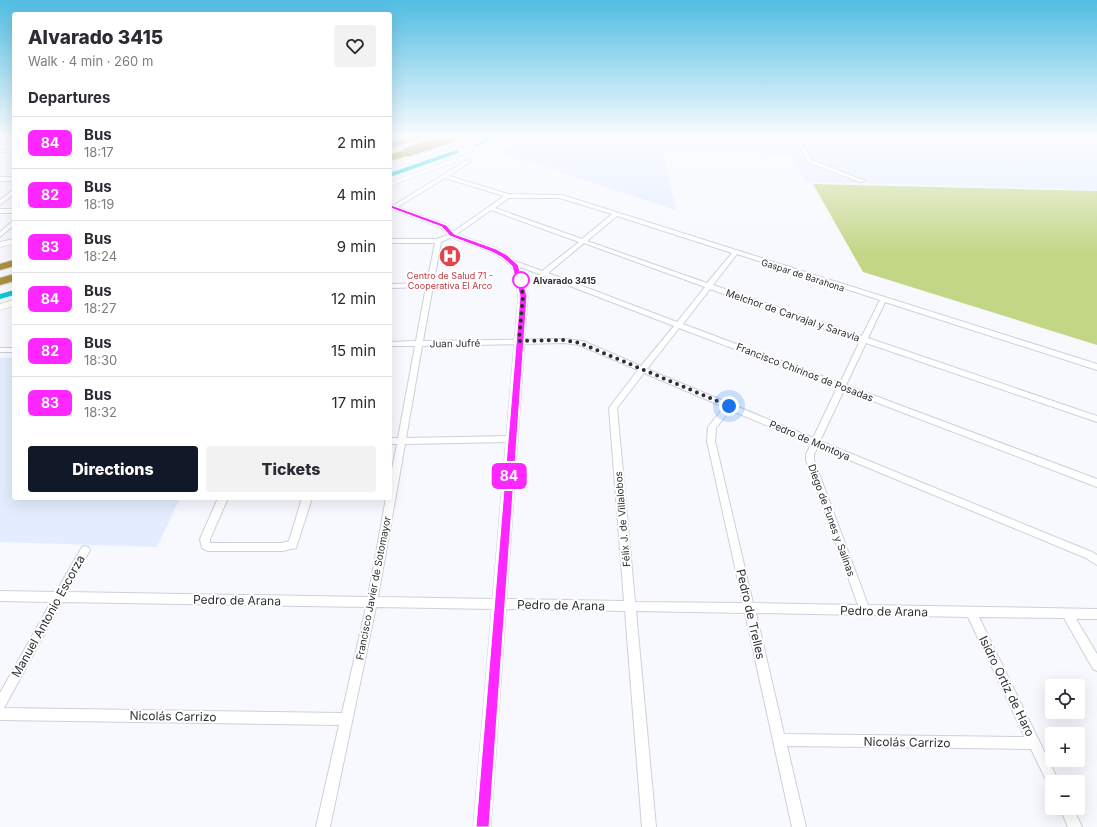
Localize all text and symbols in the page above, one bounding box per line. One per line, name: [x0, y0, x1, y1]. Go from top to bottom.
button: heart: [334, 25, 376, 67]
text: Alvarado 3415: [28, 26, 163, 49]
text: Walk · 4 min · 260 m: [28, 53, 153, 69]
text: Departures: [28, 88, 110, 107]
text: Bus: [84, 125, 112, 144]
text: 2 min: [337, 133, 376, 152]
text: 84: [41, 134, 59, 151]
text: 18:17: [84, 144, 114, 160]
text: Bus: [84, 177, 112, 196]
text: 4 min: [336, 185, 376, 204]
text: 82: [41, 186, 59, 203]
text: 18:19: [84, 196, 114, 212]
text: Bus: [84, 229, 112, 248]
text: 9 min: [337, 237, 376, 256]
text: 83: [41, 238, 59, 255]
hospital icon: Centro de Salud 71 - Cooperativa El Arco: [437, 243, 463, 269]
text: 18:24: [84, 248, 117, 264]
street label: Gaspar de Barahona: [760, 256, 846, 294]
place label: Centro de Salud 71 - Cooperativa El Arco: [407, 270, 493, 291]
marker: Alvarado 3415: [512, 271, 530, 289]
place label: Alvarado 3415: [533, 275, 596, 286]
text: Bus: [84, 281, 112, 300]
street label: Melchor de Carvajal y Saravia: [724, 286, 862, 344]
text: 12 min: [331, 289, 376, 308]
text: 84: [41, 290, 59, 307]
text: 18:27: [84, 300, 116, 316]
text: Bus: [84, 333, 112, 352]
street label: Juan Jufré: [430, 337, 481, 349]
street label: Francisco Chirinos de Posadas: [735, 340, 875, 404]
text: 15 min: [331, 341, 376, 360]
text: 82: [41, 342, 59, 359]
text: 18:30: [84, 352, 117, 368]
text: Bus: [84, 385, 112, 404]
text: 17 min: [332, 393, 376, 412]
text: 83: [41, 394, 59, 411]
your location: [719, 396, 739, 416]
text: 18:32: [84, 404, 117, 420]
street label: Pedro de Montoya: [768, 418, 852, 462]
button: Directions: [28, 446, 198, 492]
button: Tickets: [206, 446, 376, 492]
street label: Diego de Funes y Salinas: [806, 462, 858, 578]
line badge: 84: [491, 463, 527, 489]
text: 84: [500, 467, 518, 484]
street label: Félix J. de Villalobos: [612, 471, 632, 567]
street label: Francisco Javier de Sotomayor: [353, 515, 393, 661]
street label: Manuel Antonio Escorza: [8, 552, 88, 680]
street label: Pedro de Trelles: [733, 567, 769, 661]
street label: Pedro de Arana: [193, 592, 281, 608]
street label: Pedro de Arana: [517, 597, 605, 613]
street label: Pedro de Arana: [840, 603, 928, 619]
street label: Isidro Ortíz de Haro: [976, 633, 1038, 739]
map controls: [1045, 679, 1085, 815]
button: locate: [1045, 679, 1085, 719]
street label: Nicolás Carrizo: [129, 708, 217, 724]
button: +: [1045, 727, 1085, 767]
street label: Nicolás Carrizo: [863, 734, 951, 750]
button: −: [1045, 775, 1085, 815]

